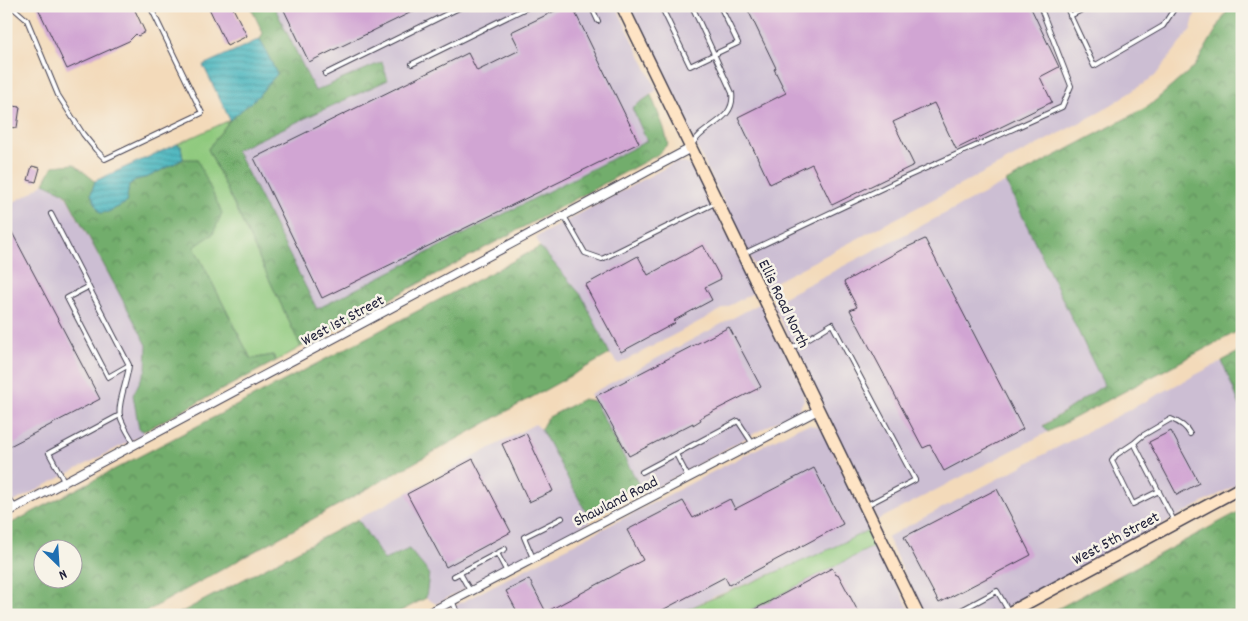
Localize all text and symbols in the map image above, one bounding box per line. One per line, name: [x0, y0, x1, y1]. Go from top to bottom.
street label: Ellis Road North: [751, 256, 814, 352]
street label: West 1st Street: [298, 290, 389, 353]
street label: Shawland Road: [570, 471, 662, 533]
street label: West 5th Street: [1069, 507, 1164, 572]
north arrow: [32, 538, 82, 588]
text: N: [55, 563, 70, 585]

